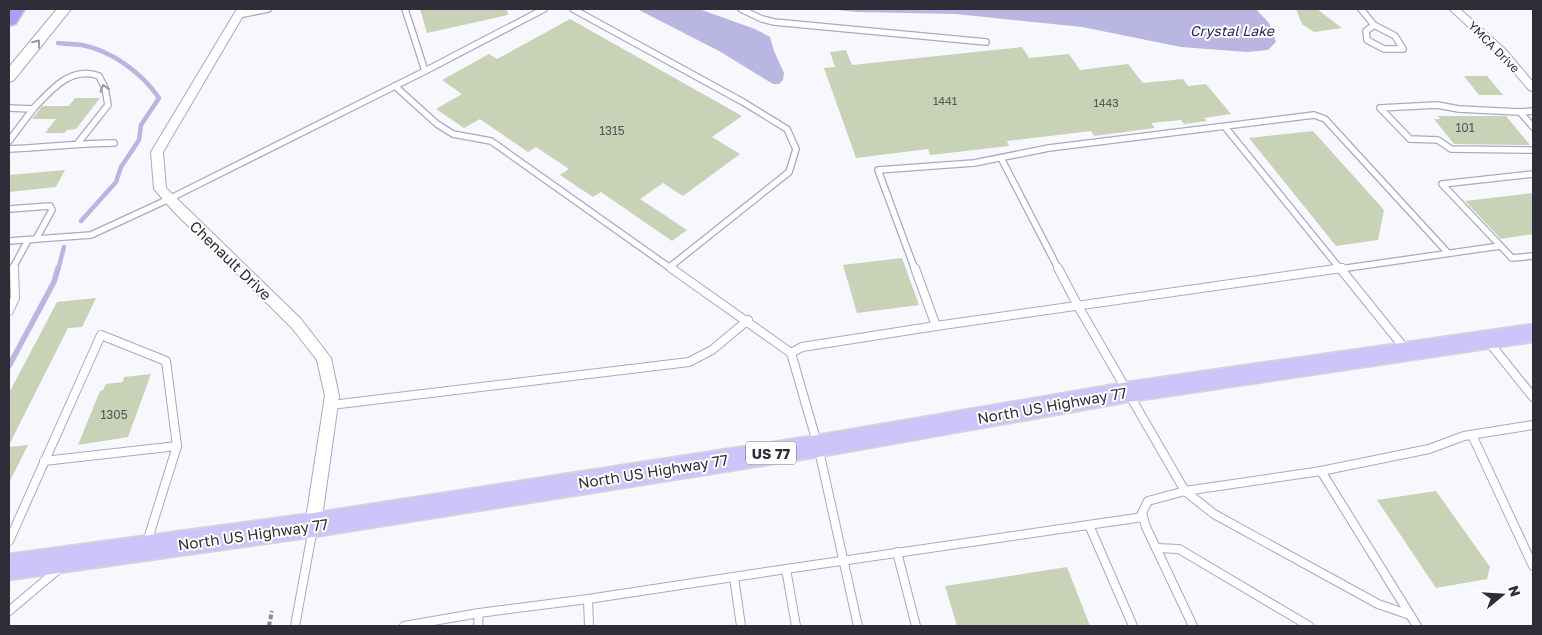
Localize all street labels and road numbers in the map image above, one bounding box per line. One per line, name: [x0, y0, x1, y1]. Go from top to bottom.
street label: YMCA Drive: [1465, 18, 1523, 76]
street label: Chenault Drive: [187, 217, 276, 304]
street label: North US Highway 77: [976, 383, 1128, 427]
road number: US 77: [746, 442, 796, 464]
street label: North US Highway 77: [577, 450, 729, 492]
street label: North US Highway 77: [177, 515, 329, 553]

